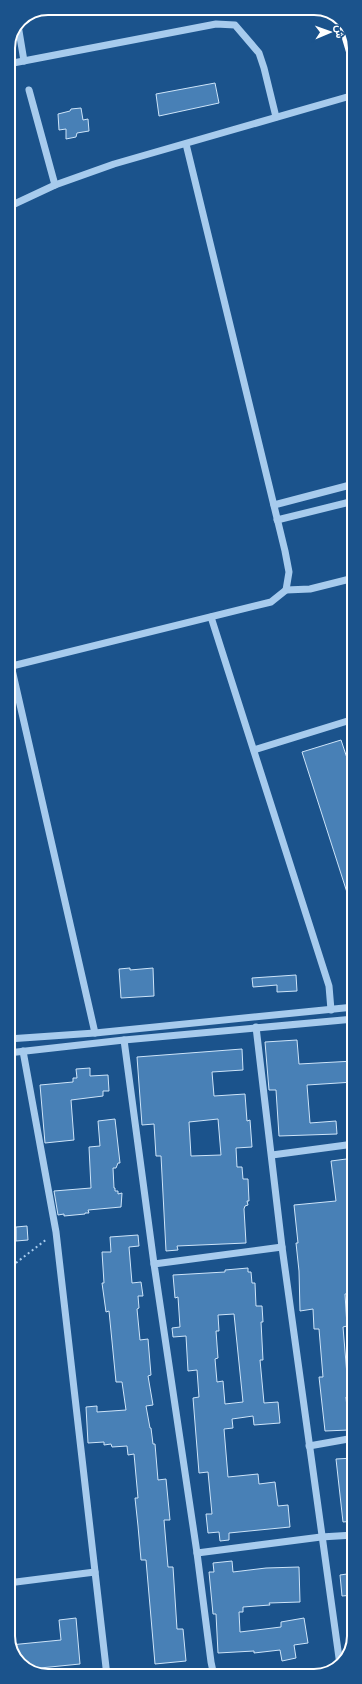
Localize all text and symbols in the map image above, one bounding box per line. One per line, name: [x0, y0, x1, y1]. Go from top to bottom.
north arrow: [310, 12, 350, 52]
text: ش: [333, 25, 347, 39]

